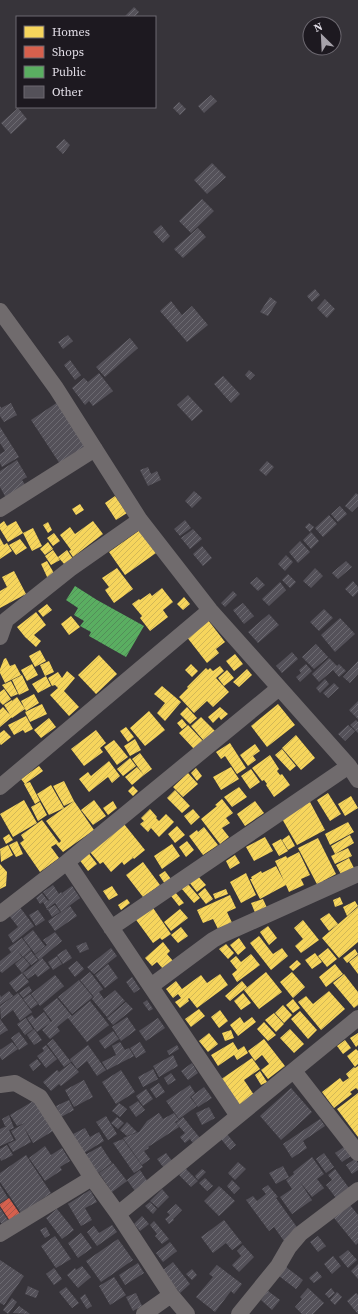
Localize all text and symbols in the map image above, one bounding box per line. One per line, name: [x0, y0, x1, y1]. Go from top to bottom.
legend: [16, 16, 156, 108]
north arrow: [302, 16, 342, 56]
text: N: [311, 19, 325, 36]
text: Homes: [52, 24, 90, 40]
text: Shops: [52, 44, 84, 60]
text: Public: [52, 64, 86, 80]
text: Other: [52, 84, 83, 100]

